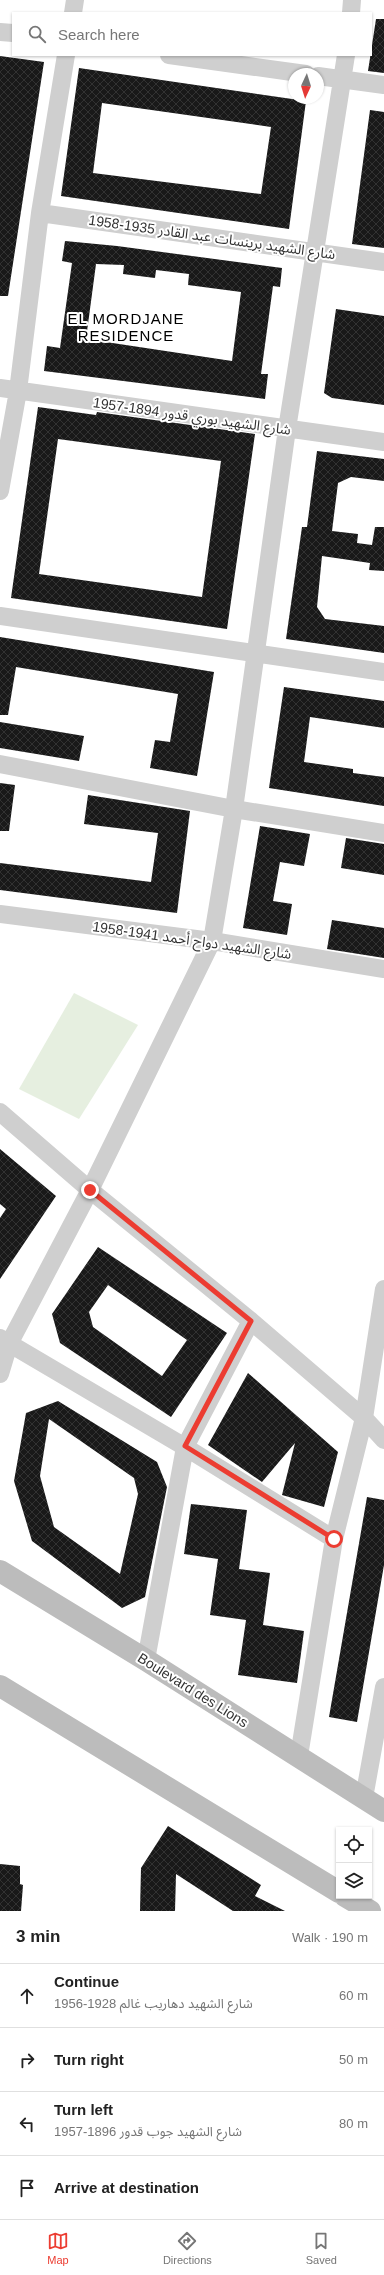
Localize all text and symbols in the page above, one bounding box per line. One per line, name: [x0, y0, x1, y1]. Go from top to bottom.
search box: [12, 12, 372, 56]
icon: search: [26, 23, 48, 45]
text: Search here: [58, 26, 140, 43]
north arrow: [288, 68, 324, 104]
street label: شارع الشهيد برينسات عبد القادر 1935-1958: [87, 212, 337, 265]
district label: EL MORDJANE RESIDENCE: [67, 310, 185, 344]
street label: شارع الشهيد بوري قدور 1894-1957: [92, 394, 292, 441]
street label: شارع الشهيد دواح أحمد 1941-1958: [91, 917, 293, 965]
route end: [81, 1181, 99, 1199]
route start: [325, 1530, 343, 1548]
street label: Boulevard des Lions: [135, 1650, 251, 1730]
map controls: [336, 1827, 372, 1899]
button: locate: [336, 1827, 372, 1863]
button: layers: [336, 1863, 372, 1899]
text: 3 min: [16, 1927, 60, 1946]
text: Walk · 190 m: [292, 1930, 368, 1945]
text: Continue: [54, 1973, 119, 1990]
icon: ahead: [16, 1985, 38, 2007]
text: 60 m: [339, 1988, 368, 2003]
text: شارع الشهيد دهاريب غالم 1928-1956: [54, 1996, 253, 2011]
icon: right: [16, 2049, 38, 2071]
text: Turn right: [54, 2051, 124, 2068]
text: 50 m: [339, 2052, 368, 2067]
text: Turn left: [54, 2101, 113, 2118]
icon: left: [16, 2113, 38, 2135]
text: 80 m: [339, 2116, 368, 2131]
text: شارع الشهيد جوب قدور 1896-1957: [54, 2124, 242, 2139]
icon: arrive: [16, 2177, 38, 2199]
text: Arrive at destination: [54, 2179, 199, 2196]
tab: Map: [47, 2230, 69, 2266]
tab: Directions: [163, 2230, 212, 2266]
tab: Saved: [306, 2230, 337, 2266]

